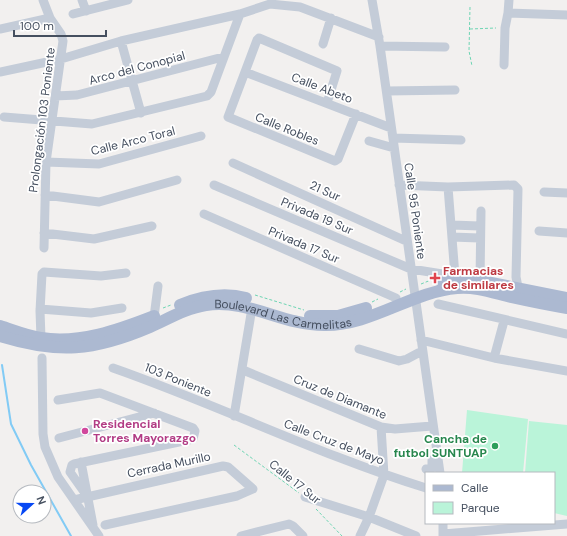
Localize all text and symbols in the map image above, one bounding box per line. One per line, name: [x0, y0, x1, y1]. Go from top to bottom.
scale bar: [14, 12, 106, 38]
text: 100 m: [20, 18, 54, 34]
street label: Prolongación 103 Poniente: [25, 46, 59, 193]
street label: Arco del Conopial: [87, 47, 187, 89]
street label: Calle Abeto: [289, 69, 355, 107]
street label: Calle Robles: [253, 109, 321, 149]
street label: Calle Arco Toral: [89, 123, 177, 159]
street label: Calle 95 Poniente: [400, 162, 430, 260]
street label: 21 Sur: [307, 177, 343, 205]
street label: Privada 19 Sur: [279, 194, 356, 239]
street label: Privada 17 Sur: [266, 223, 342, 267]
place label: Farmacias de similares: [443, 263, 514, 293]
marker: Farmacias de similares: [430, 273, 440, 283]
street label: Boulevard Las Carmelitas: [214, 296, 353, 333]
street label: 103 Poniente: [142, 359, 214, 401]
street label: Cruz de Diamante: [291, 371, 389, 423]
street label: Calle Cruz de Mayo: [282, 415, 386, 469]
place label: Residencial Torres Mayorazgo: [93, 416, 196, 446]
marker: Residencial Torres Mayorazgo: [80, 426, 90, 436]
place label: Cancha de futbol SUNTUAP: [394, 431, 487, 461]
marker: Cancha de futbol SUNTUAP: [490, 441, 500, 451]
street label: Cerrada Murillo: [126, 448, 212, 482]
street label: Calle 17 Sur: [266, 456, 325, 508]
legend: [425, 472, 555, 524]
text: Calle: [461, 480, 488, 496]
north arrow: [12, 484, 52, 524]
text: N: [33, 494, 49, 507]
text: Parque: [461, 500, 500, 516]

